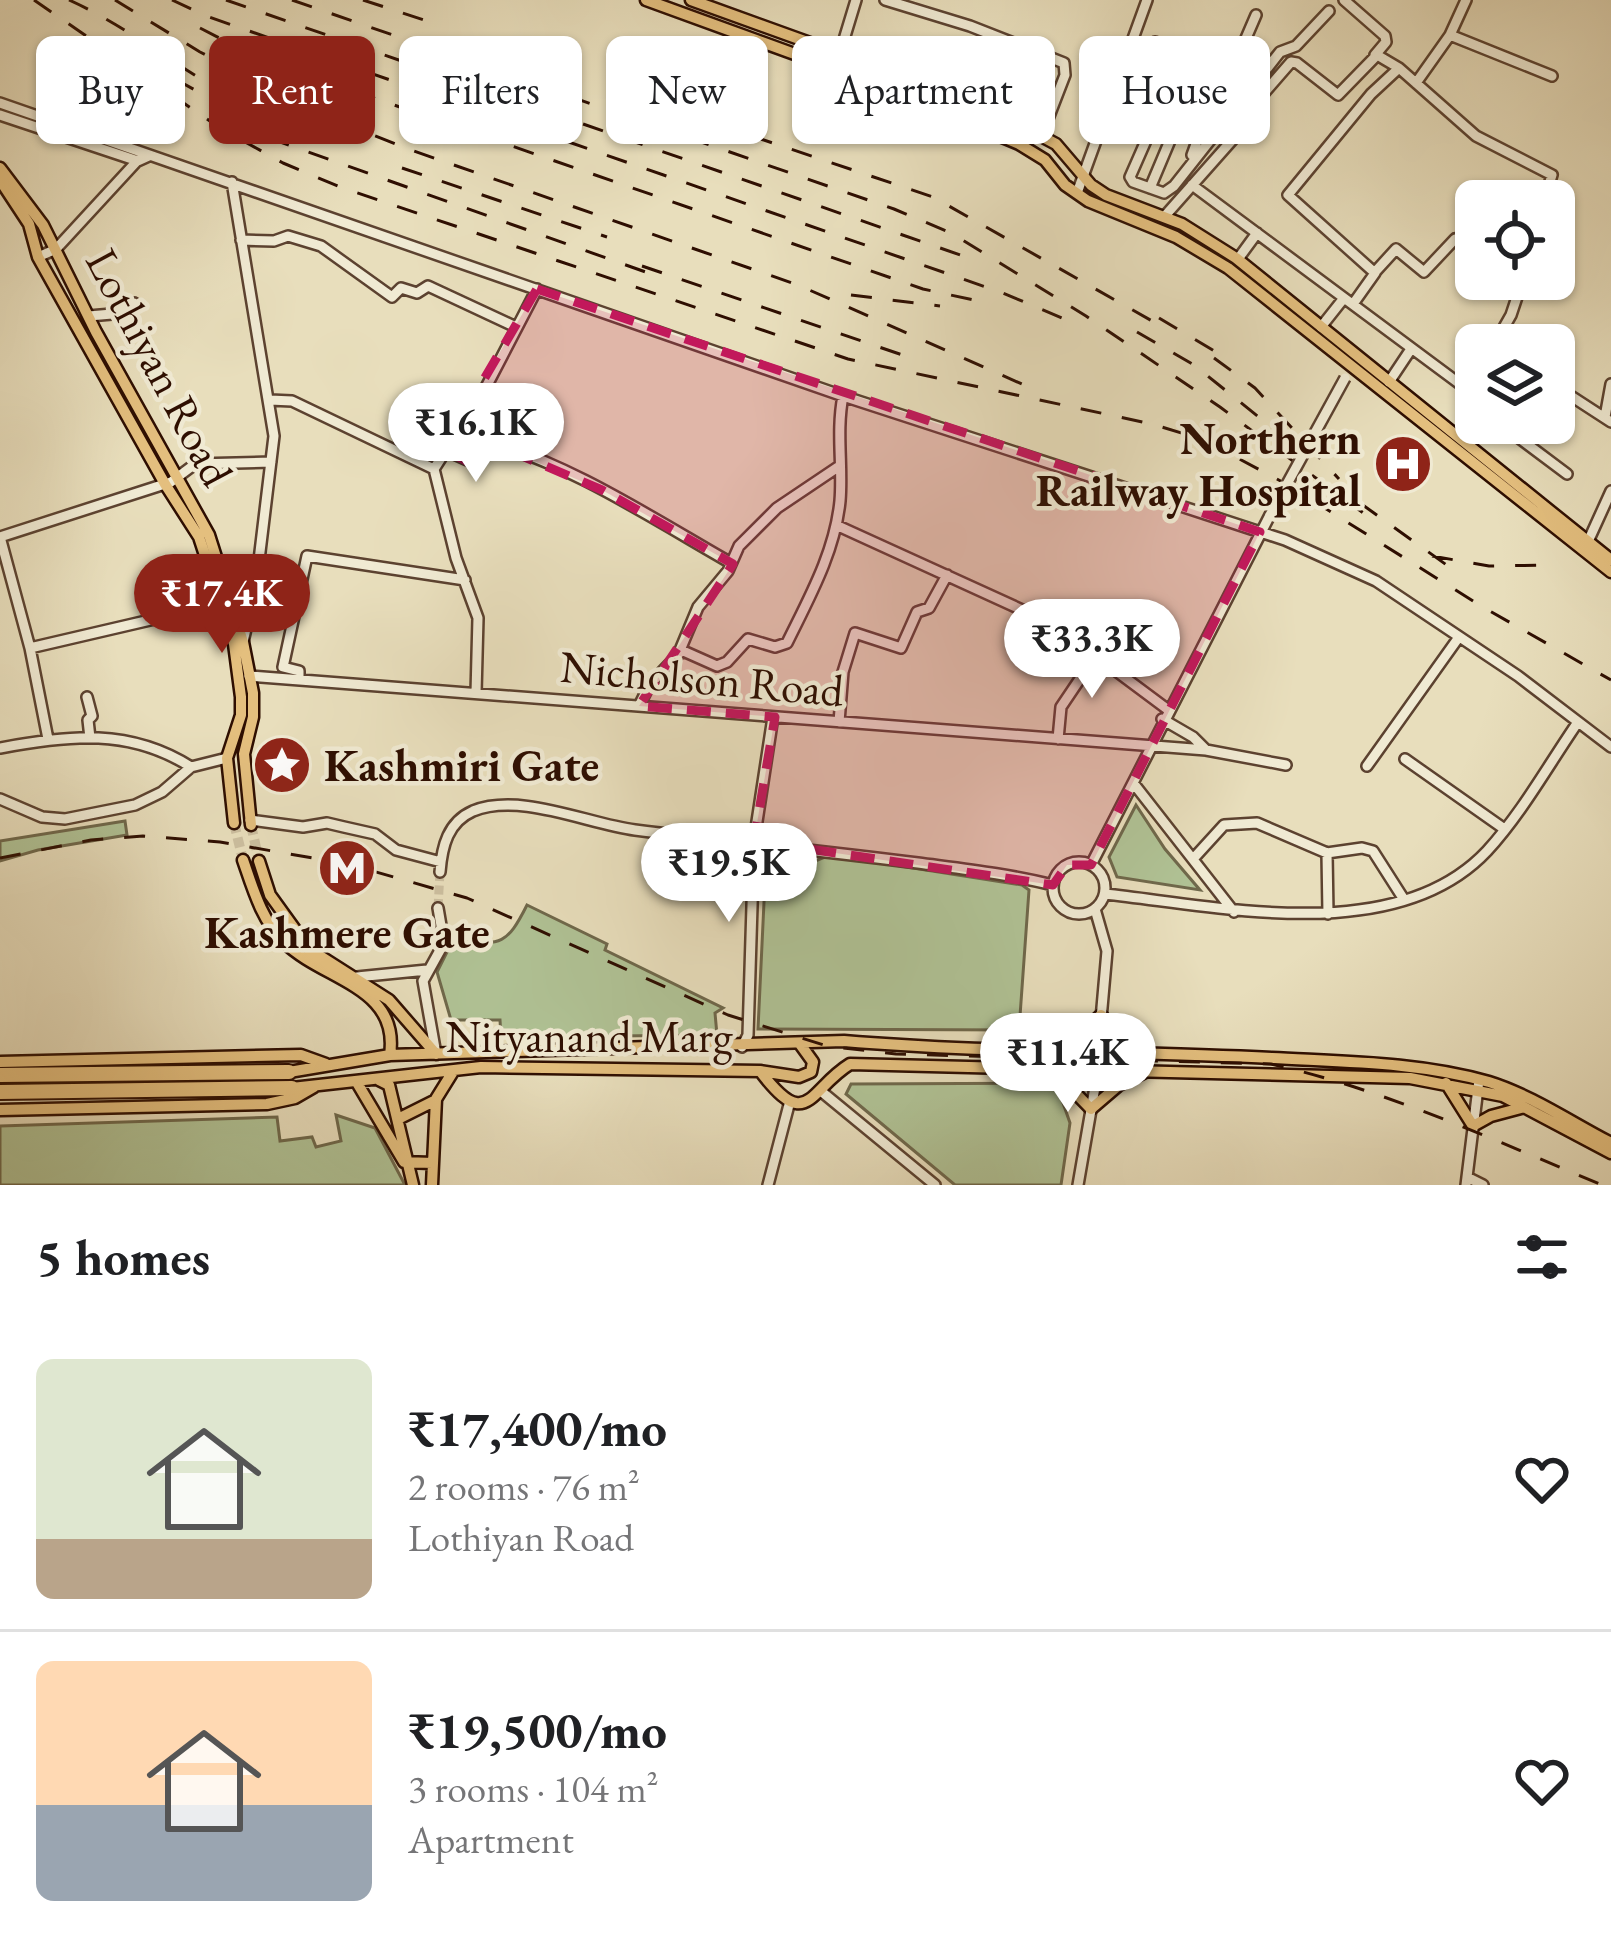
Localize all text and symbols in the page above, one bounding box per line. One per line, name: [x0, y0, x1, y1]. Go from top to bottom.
chip: Buy: [36, 36, 185, 144]
chip: Rent: [209, 36, 375, 144]
chip: Filters: [399, 36, 582, 144]
chip: New: [606, 36, 768, 144]
chip: Apartment: [792, 36, 1055, 144]
chip: House: [1079, 36, 1270, 144]
map controls: [1455, 180, 1575, 444]
button: locate: [1455, 180, 1575, 300]
street label: Lothiyan Road: [73, 238, 247, 496]
button: layers: [1455, 324, 1575, 444]
pin: ₹16.1K: [378, 383, 574, 485]
text: ₹16.1K: [415, 396, 537, 447]
place label: Northern Railway Hospital: [1036, 409, 1361, 519]
hospital icon: Northern Railway Hospital: [1372, 433, 1434, 495]
pin: ₹17.4K: [124, 554, 320, 656]
text: ₹17.4K: [161, 567, 283, 618]
pin: ₹33.3K: [994, 599, 1190, 701]
text: ₹33.3K: [1031, 612, 1153, 663]
street label: Nicholson Road: [558, 637, 846, 719]
place icon: Kashmiri Gate: [251, 734, 313, 796]
place label: Kashmiri Gate: [324, 736, 599, 794]
pin: ₹19.5K: [631, 823, 827, 925]
text: ₹19.5K: [668, 836, 790, 887]
metro station icon: Kashmere Gate: [316, 837, 378, 899]
place label: Kashmere Gate: [204, 903, 490, 961]
street label: Nityanand Marg: [445, 1007, 733, 1065]
pin: ₹11.4K: [970, 1013, 1166, 1115]
text: ₹11.4K: [1007, 1026, 1129, 1077]
text: 5 homes: [36, 1224, 210, 1290]
icon: filters: [1509, 1224, 1575, 1290]
text: ₹17,400/mo: [408, 1395, 667, 1461]
icon: home: [132, 1407, 276, 1551]
icon: heart: [1509, 1446, 1575, 1512]
text: 2 rooms · 76 m²: [408, 1461, 640, 1512]
text: Lothiyan Road: [408, 1512, 634, 1563]
text: ₹19,500/mo: [408, 1697, 667, 1763]
icon: home: [132, 1709, 276, 1853]
icon: heart: [1509, 1748, 1575, 1814]
text: 3 rooms · 104 m²: [408, 1763, 659, 1814]
text: Apartment: [408, 1814, 574, 1865]

